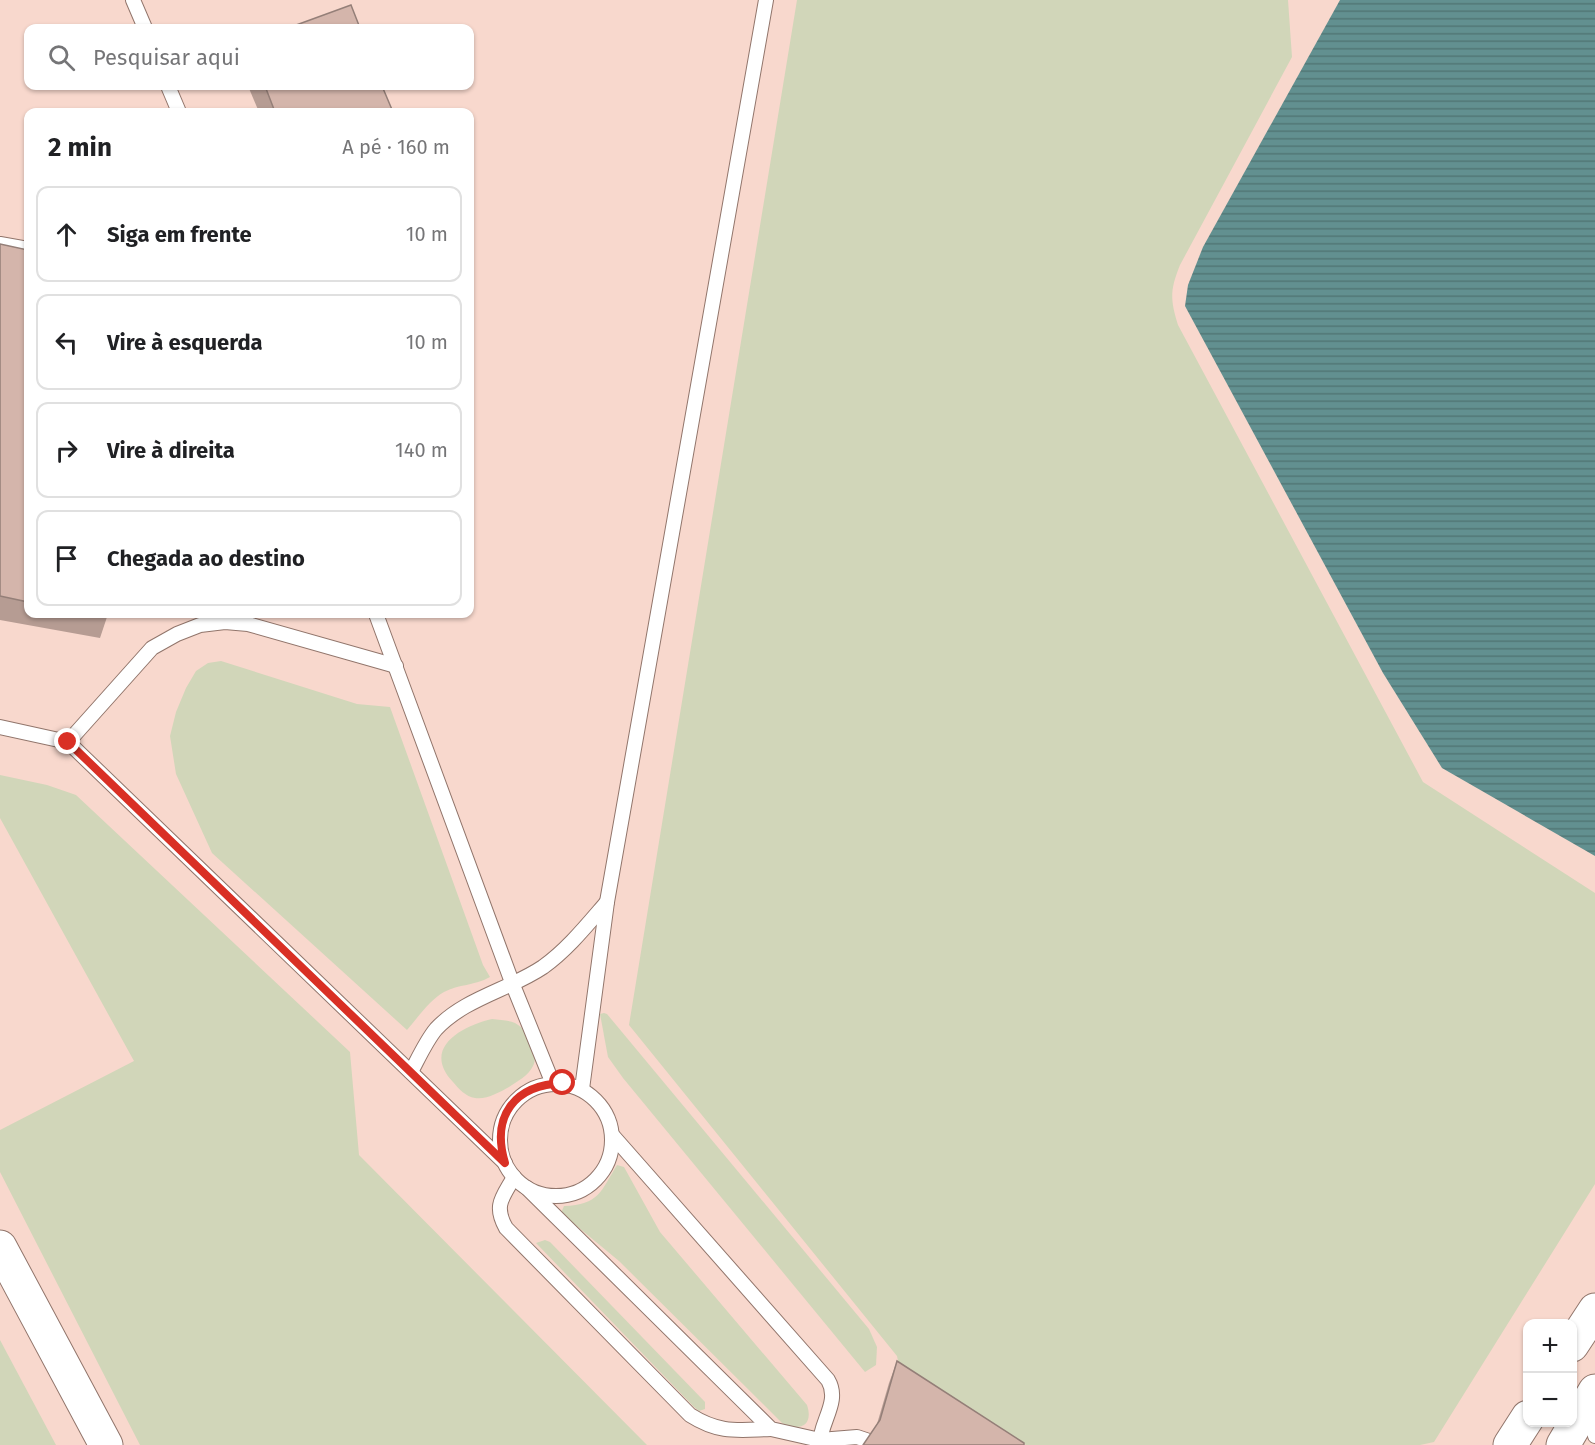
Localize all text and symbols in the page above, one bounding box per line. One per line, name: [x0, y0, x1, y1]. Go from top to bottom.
search box: [24, 24, 474, 90]
icon: search: [45, 41, 78, 74]
text: Pesquisar aqui: [93, 44, 240, 71]
text: 2 min: [48, 132, 112, 163]
text: A pé · 160 m: [342, 135, 450, 159]
icon: ahead: [50, 218, 83, 251]
text: Siga em frente: [107, 221, 252, 248]
text: 10 m: [406, 222, 448, 246]
icon: left: [50, 326, 83, 359]
text: Vire à esquerda: [107, 329, 263, 356]
text: 10 m: [406, 330, 448, 354]
icon: right: [50, 434, 83, 467]
text: Vire à direita: [107, 437, 235, 464]
text: 140 m: [395, 438, 448, 462]
icon: arrive: [50, 542, 83, 575]
text: Chegada ao destino: [107, 545, 305, 572]
route end: [54, 728, 80, 754]
route start: [549, 1069, 575, 1095]
map controls: [1523, 1319, 1577, 1427]
button: +: [1523, 1319, 1577, 1373]
button: −: [1523, 1373, 1577, 1427]

